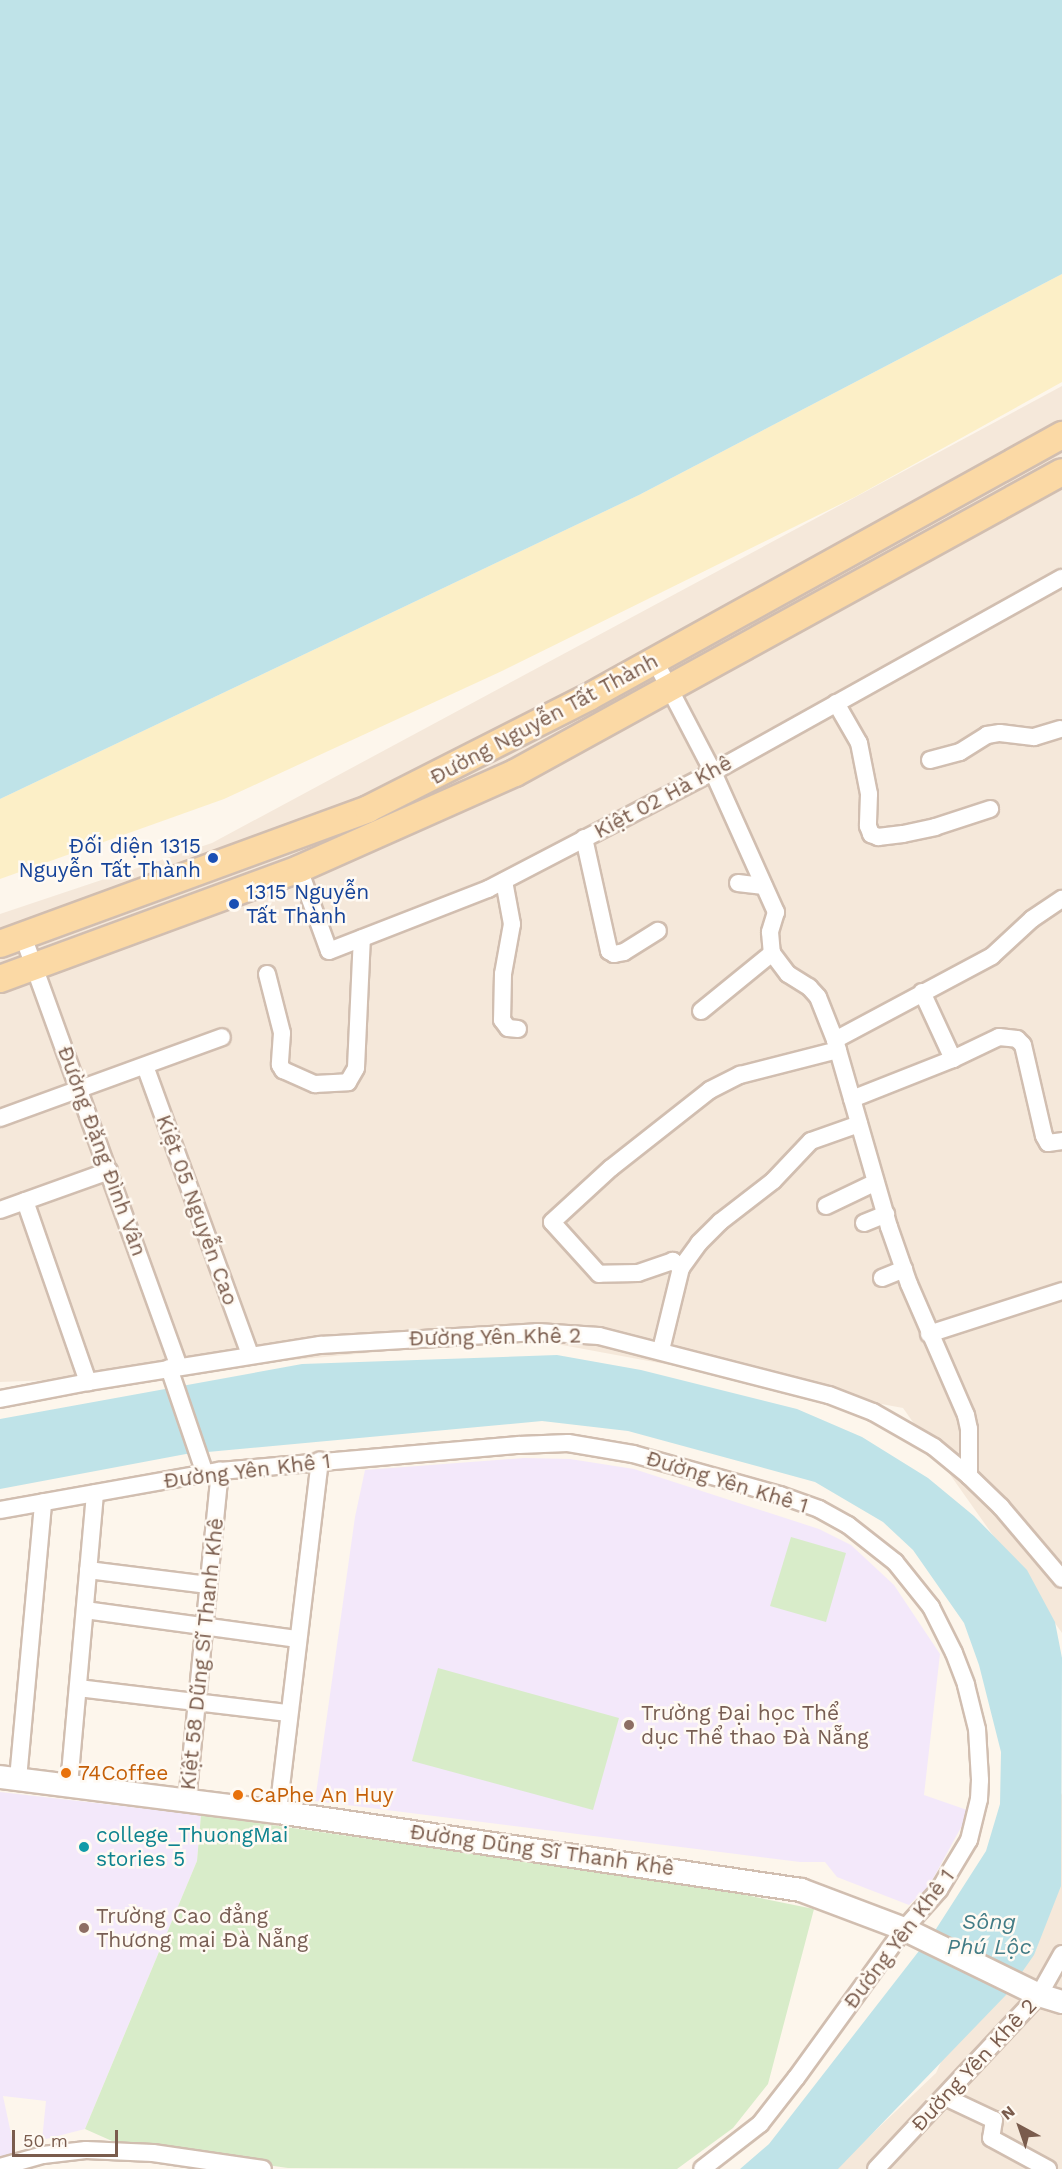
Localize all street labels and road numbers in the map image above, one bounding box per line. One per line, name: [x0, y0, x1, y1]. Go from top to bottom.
street label: Đường Nguyễn Tất Thành: [425, 648, 663, 790]
street label: Kiệt 02 Hà Khê: [590, 750, 736, 844]
street label: Đường Đặng Đình Vân: [52, 1042, 152, 1260]
street label: Kiệt 05 Nguyễn Cao: [151, 1111, 243, 1309]
street label: Đường Yên Khê 2: [408, 1323, 582, 1351]
street label: Đường Yên Khê 1: [642, 1445, 812, 1519]
street label: Đường Yên Khê 1: [161, 1448, 333, 1494]
street label: Kiệt 58 Dũng Sĩ Thanh Khê: [175, 1516, 229, 1792]
street label: Đường Dũng Sĩ Thanh Khê: [408, 1819, 676, 1881]
street label: Đường Yên Khê 1: [838, 1864, 960, 2014]
street label: Đường Yên Khê 2: [906, 1993, 1042, 2137]

